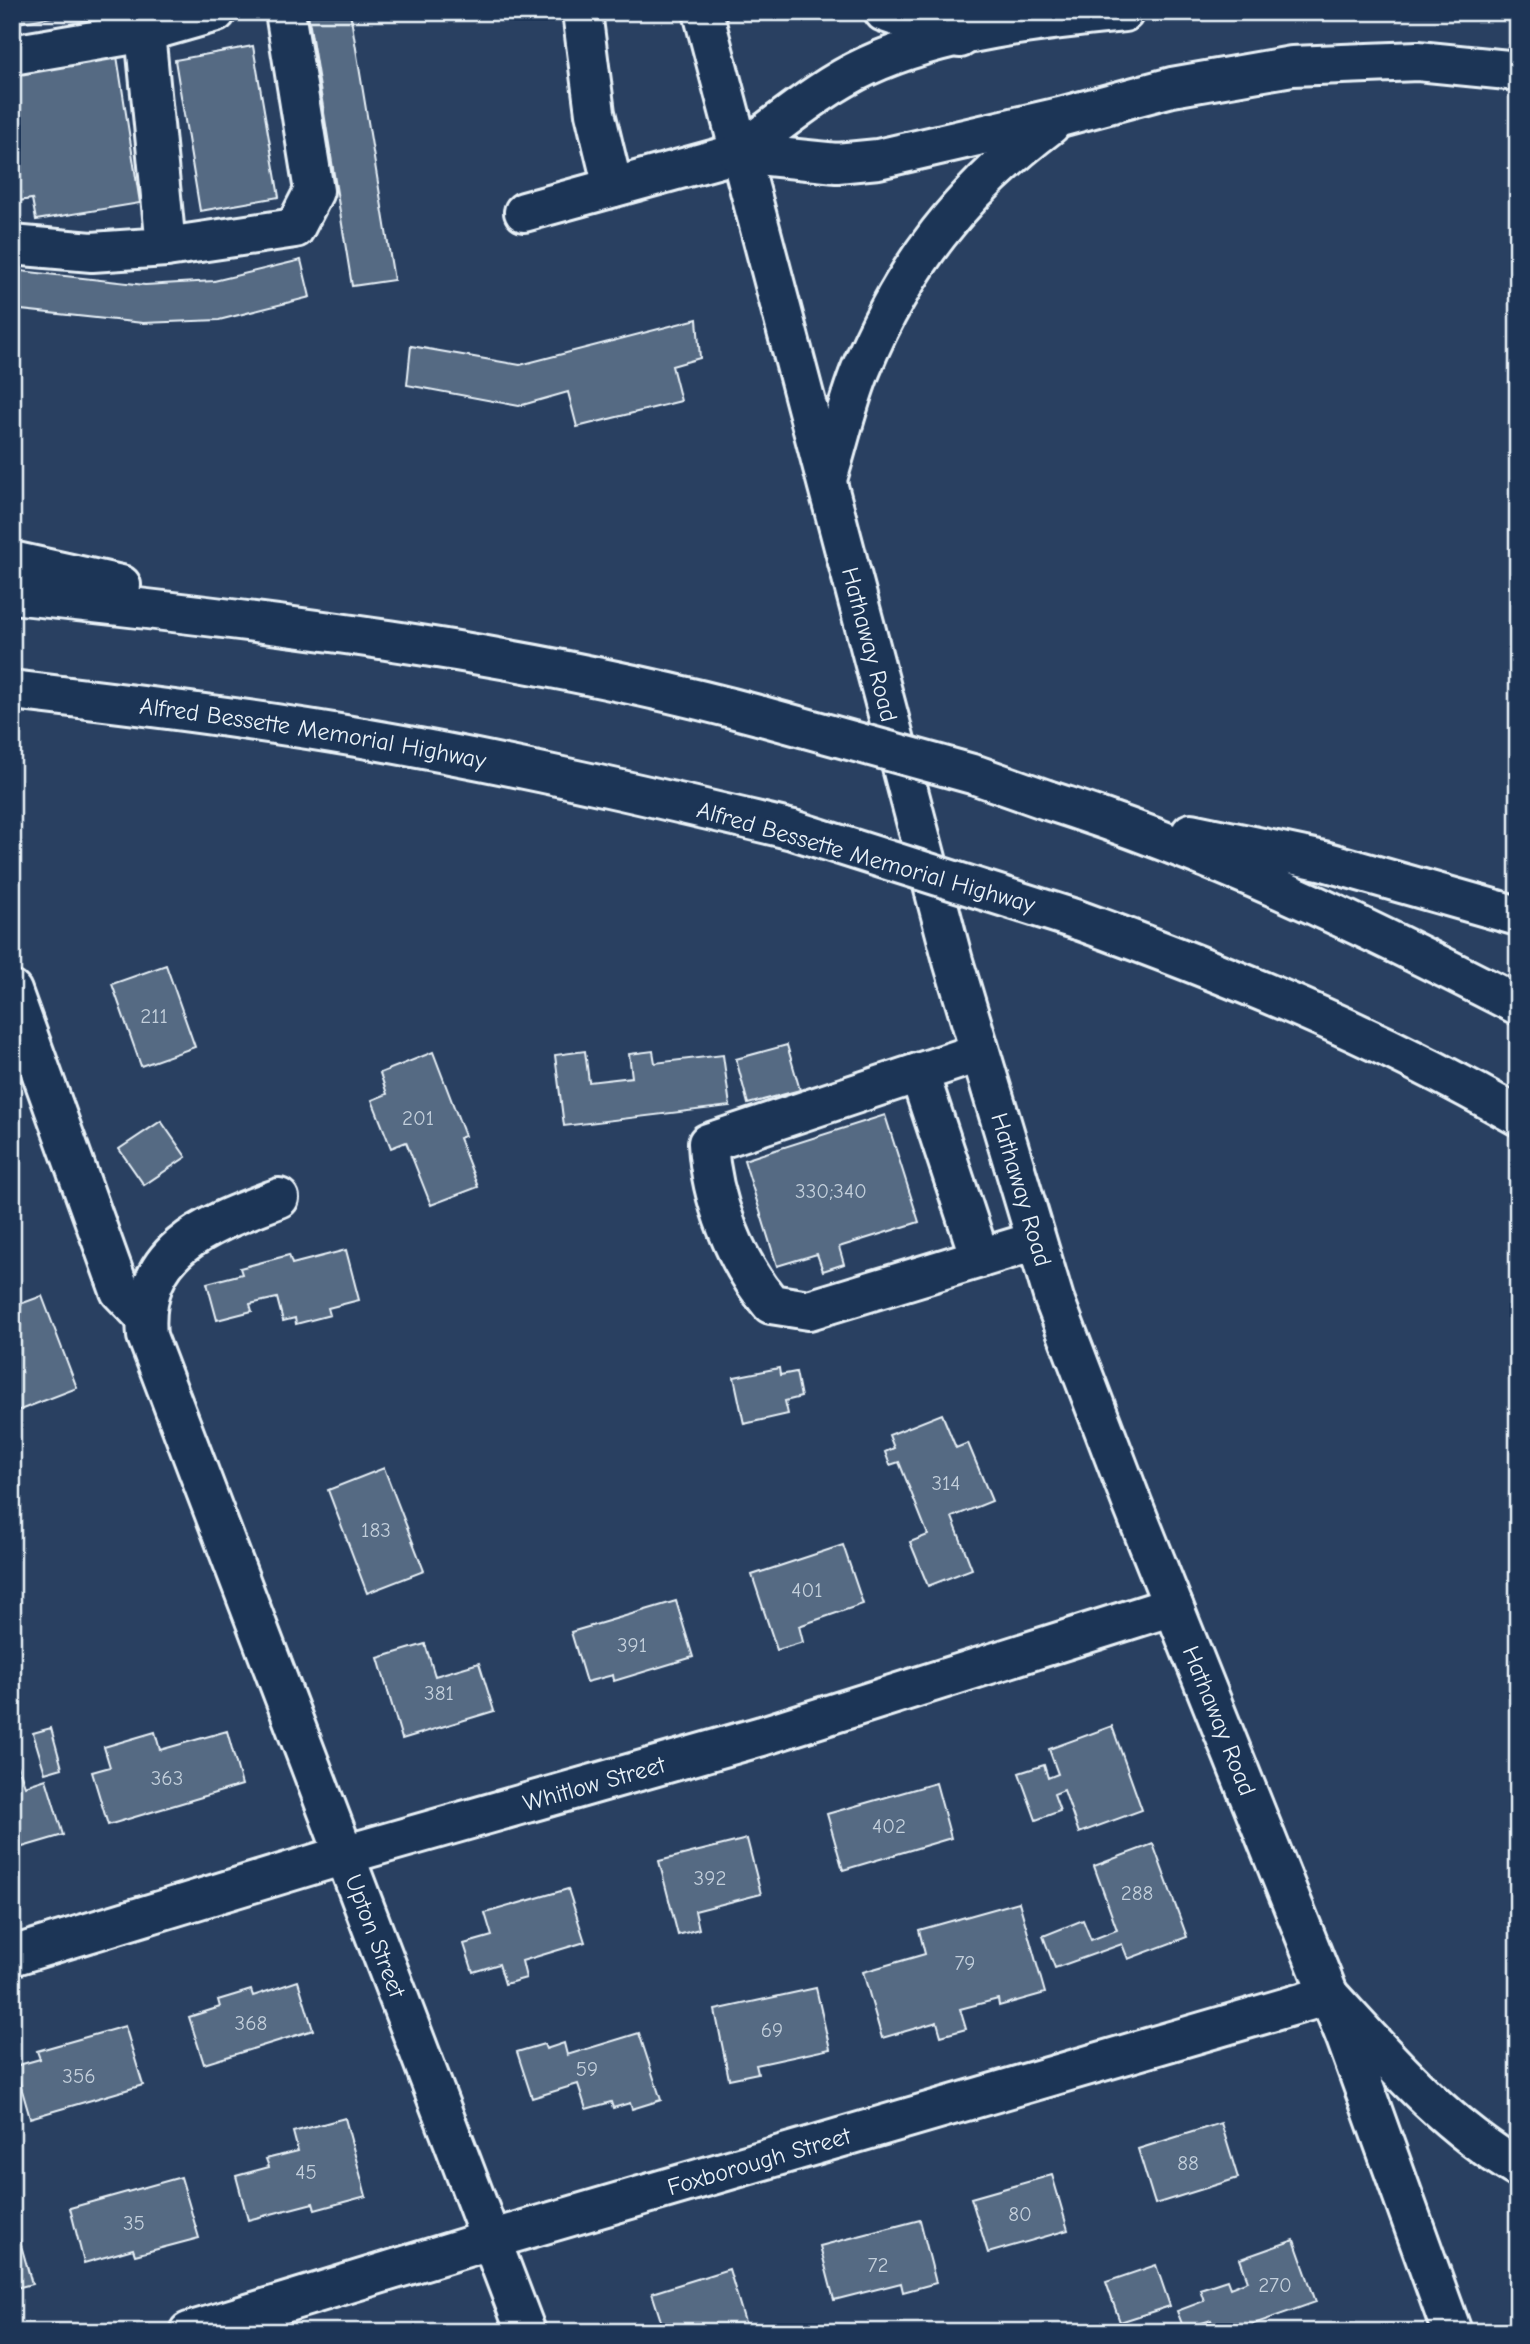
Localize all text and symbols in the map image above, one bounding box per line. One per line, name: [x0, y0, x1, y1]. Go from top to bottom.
street label: Hathaway Road: [836, 564, 903, 725]
street label: Alfred Bessette Memorial Highway: [138, 692, 489, 775]
street label: Alfred Bessette Memorial Highway: [694, 795, 1039, 919]
house number: 211: [140, 1004, 168, 1028]
house number: 201: [402, 1106, 434, 1130]
street label: Hathaway Road: [985, 1110, 1057, 1270]
house number: 330;340: [795, 1179, 867, 1203]
house number: 314: [931, 1471, 961, 1495]
house number: 183: [361, 1518, 391, 1542]
house number: 401: [791, 1578, 823, 1602]
house number: 391: [617, 1633, 647, 1657]
street label: Hathaway Road: [1177, 1642, 1262, 1800]
house number: 381: [424, 1681, 454, 1705]
street label: Whitlow Street: [520, 1750, 669, 1817]
house number: 363: [151, 1766, 183, 1790]
house number: 402: [872, 1814, 906, 1838]
house number: 392: [694, 1866, 726, 1890]
street label: Upton Street: [339, 1870, 412, 2002]
house number: 288: [1121, 1881, 1153, 1905]
house number: 79: [954, 1951, 976, 1975]
house number: 368: [235, 2011, 267, 2035]
house number: 69: [761, 2018, 783, 2042]
house number: 59: [576, 2057, 598, 2081]
house number: 356: [62, 2064, 96, 2088]
street label: Foxborough Street: [664, 2121, 855, 2201]
house number: 88: [1177, 2151, 1199, 2175]
house number: 45: [295, 2160, 317, 2184]
house number: 80: [1008, 2202, 1032, 2226]
house number: 35: [123, 2211, 145, 2235]
house number: 72: [868, 2253, 888, 2277]
house number: 270: [1258, 2273, 1292, 2297]

